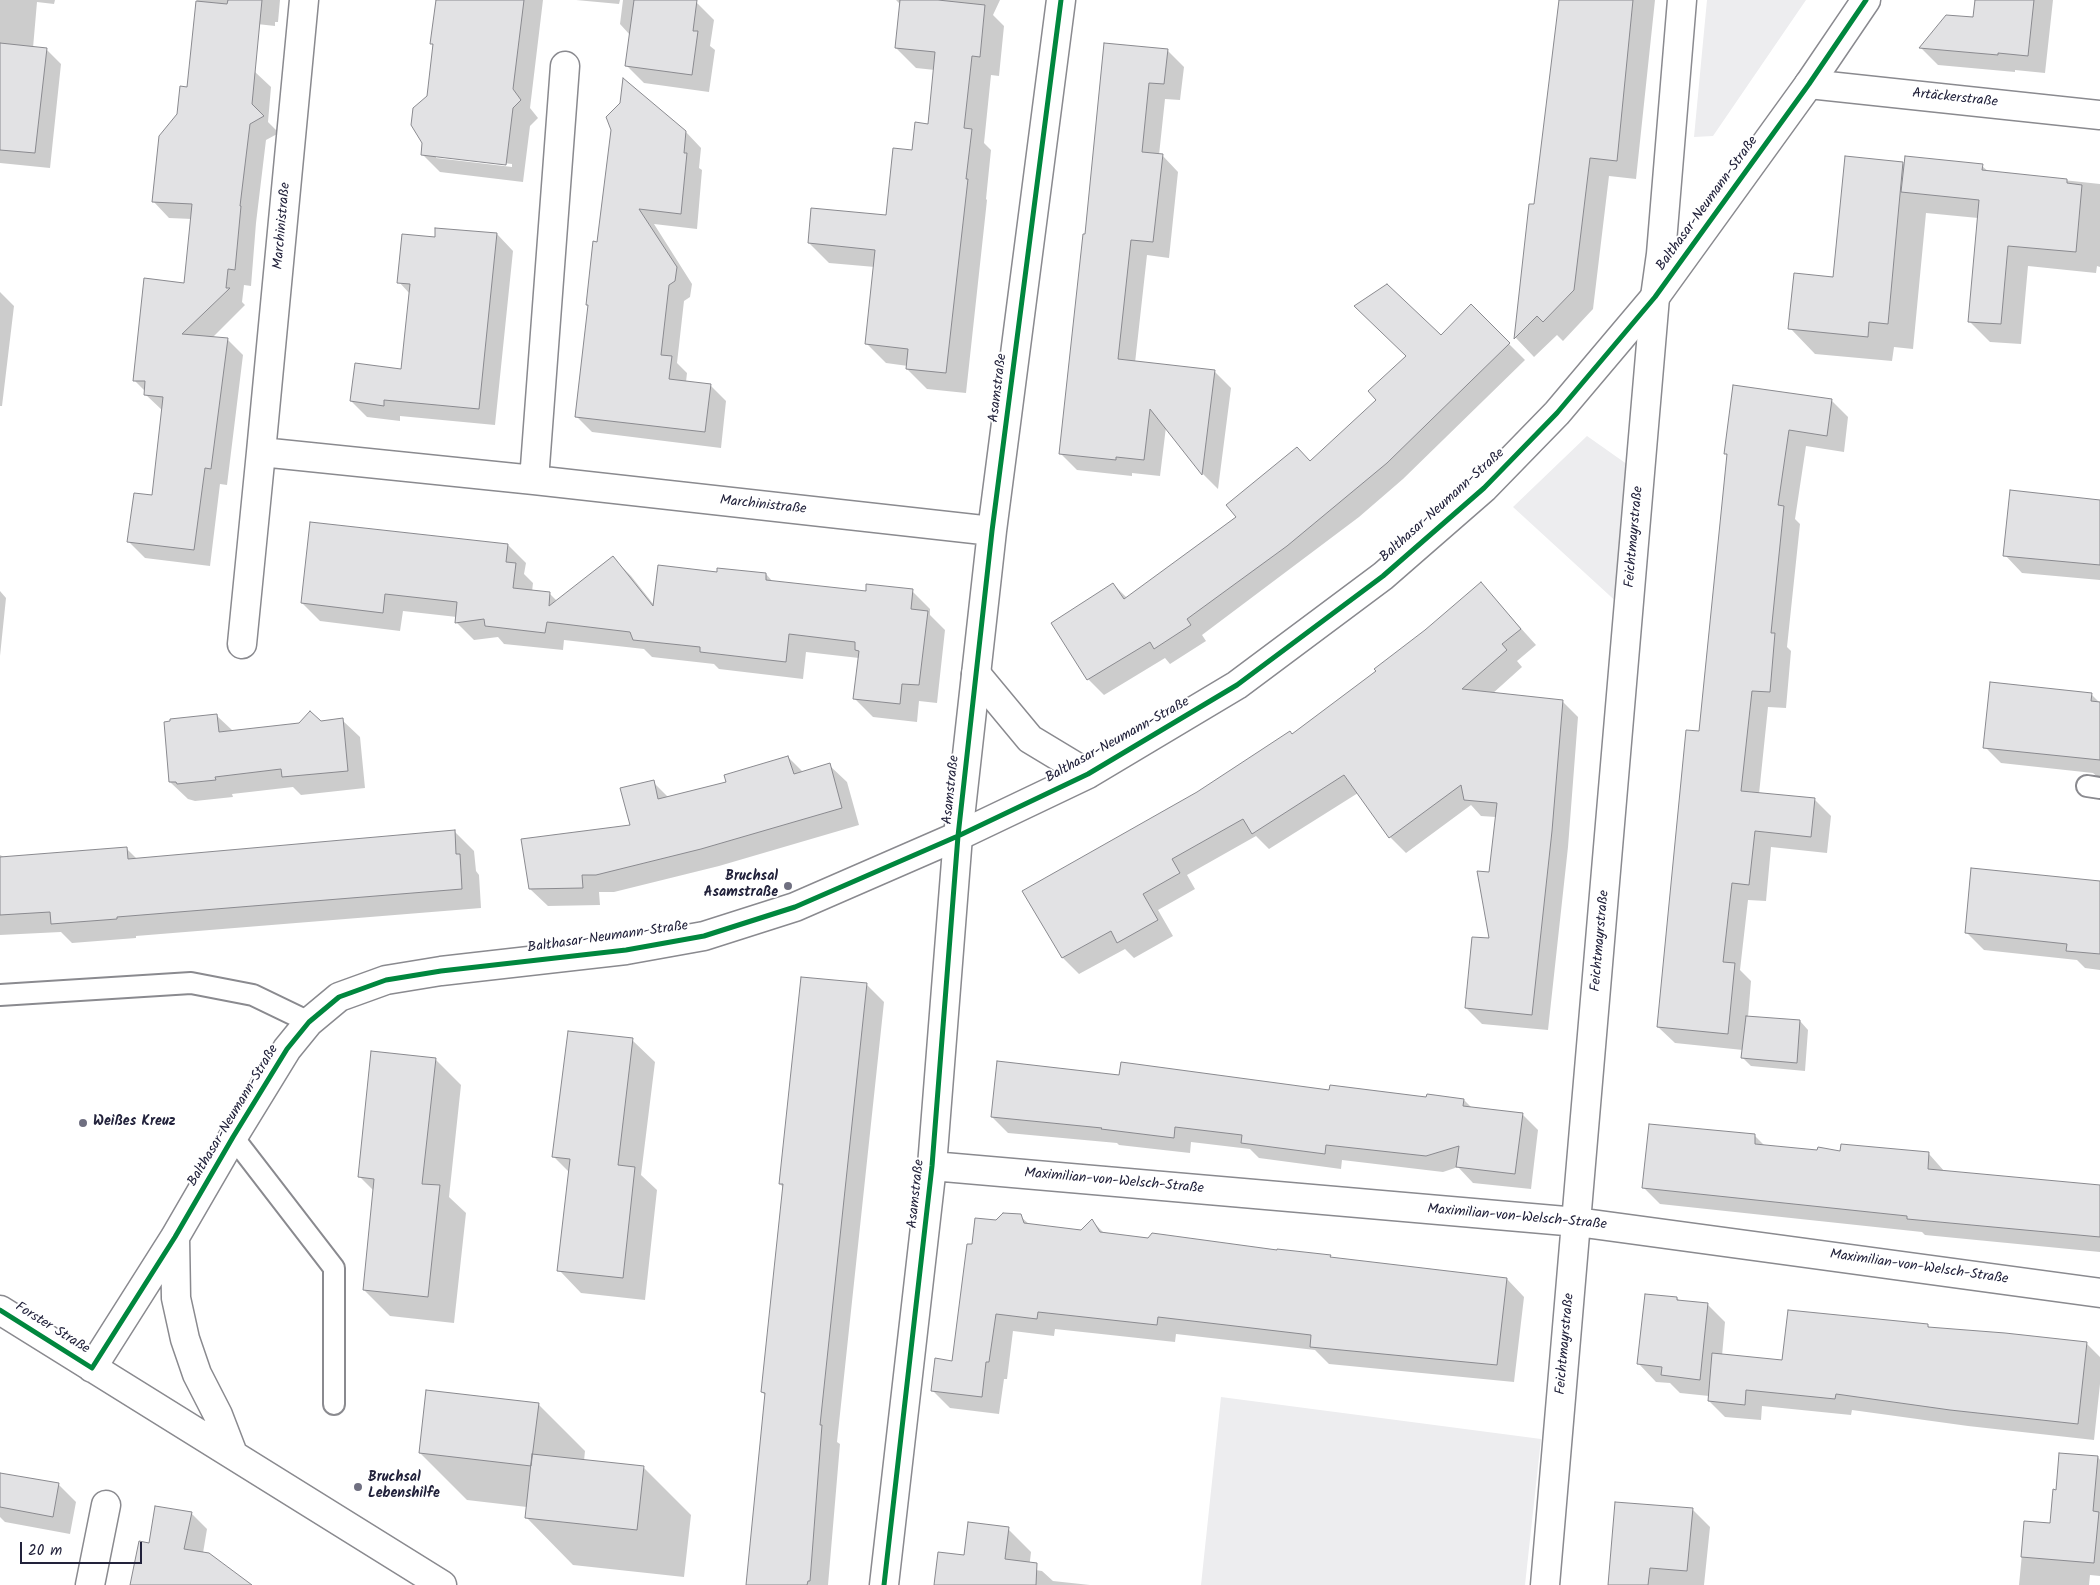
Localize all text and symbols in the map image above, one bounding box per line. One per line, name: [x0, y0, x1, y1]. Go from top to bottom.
street label: Artäckerstraße: [1911, 86, 1999, 112]
street label: Balthasar-Neumann-Straße: [1654, 133, 1762, 275]
street label: Marchinistraße: [271, 182, 295, 270]
street label: Asamstraße: [986, 353, 1012, 423]
street label: Balthasar-Neumann-Straße: [1377, 446, 1509, 566]
street label: Feichtmayrstraße: [1622, 485, 1648, 589]
street label: Marchinistraße: [719, 493, 807, 519]
street label: Balthasar-Neumann-Straße: [1043, 694, 1193, 788]
street label: Asamstraße: [940, 755, 964, 825]
place label: Bruchsal Asamstraße: [704, 870, 778, 902]
marker: Bruchsal Asamstraße: [782, 880, 794, 892]
street label: Feichtmayrstraße: [1588, 889, 1614, 993]
street label: Balthasar-Neumann-Straße: [527, 918, 689, 958]
street label: Balthasar-Neumann-Straße: [185, 1042, 283, 1190]
place label: Weißes Kreuz: [93, 1115, 175, 1131]
marker: Weißes Kreuz: [77, 1117, 89, 1129]
street label: Asamstraße: [905, 1159, 929, 1229]
street label: Maximilian-von-Welsch-Straße: [1024, 1166, 1204, 1198]
street label: Maximilian-von-Welsch-Straße: [1427, 1202, 1607, 1234]
street label: Maximilian-von-Welsch-Straße: [1829, 1247, 2009, 1289]
street label: Feichtmayrstraße: [1553, 1292, 1579, 1396]
street label: Forster Straße: [12, 1299, 92, 1359]
place label: Bruchsal Lebenshilfe: [368, 1471, 440, 1504]
marker: Bruchsal Lebenshilfe: [352, 1481, 364, 1493]
scale bar: [22, 1532, 145, 1564]
text: 20 m: [28, 1539, 62, 1563]

